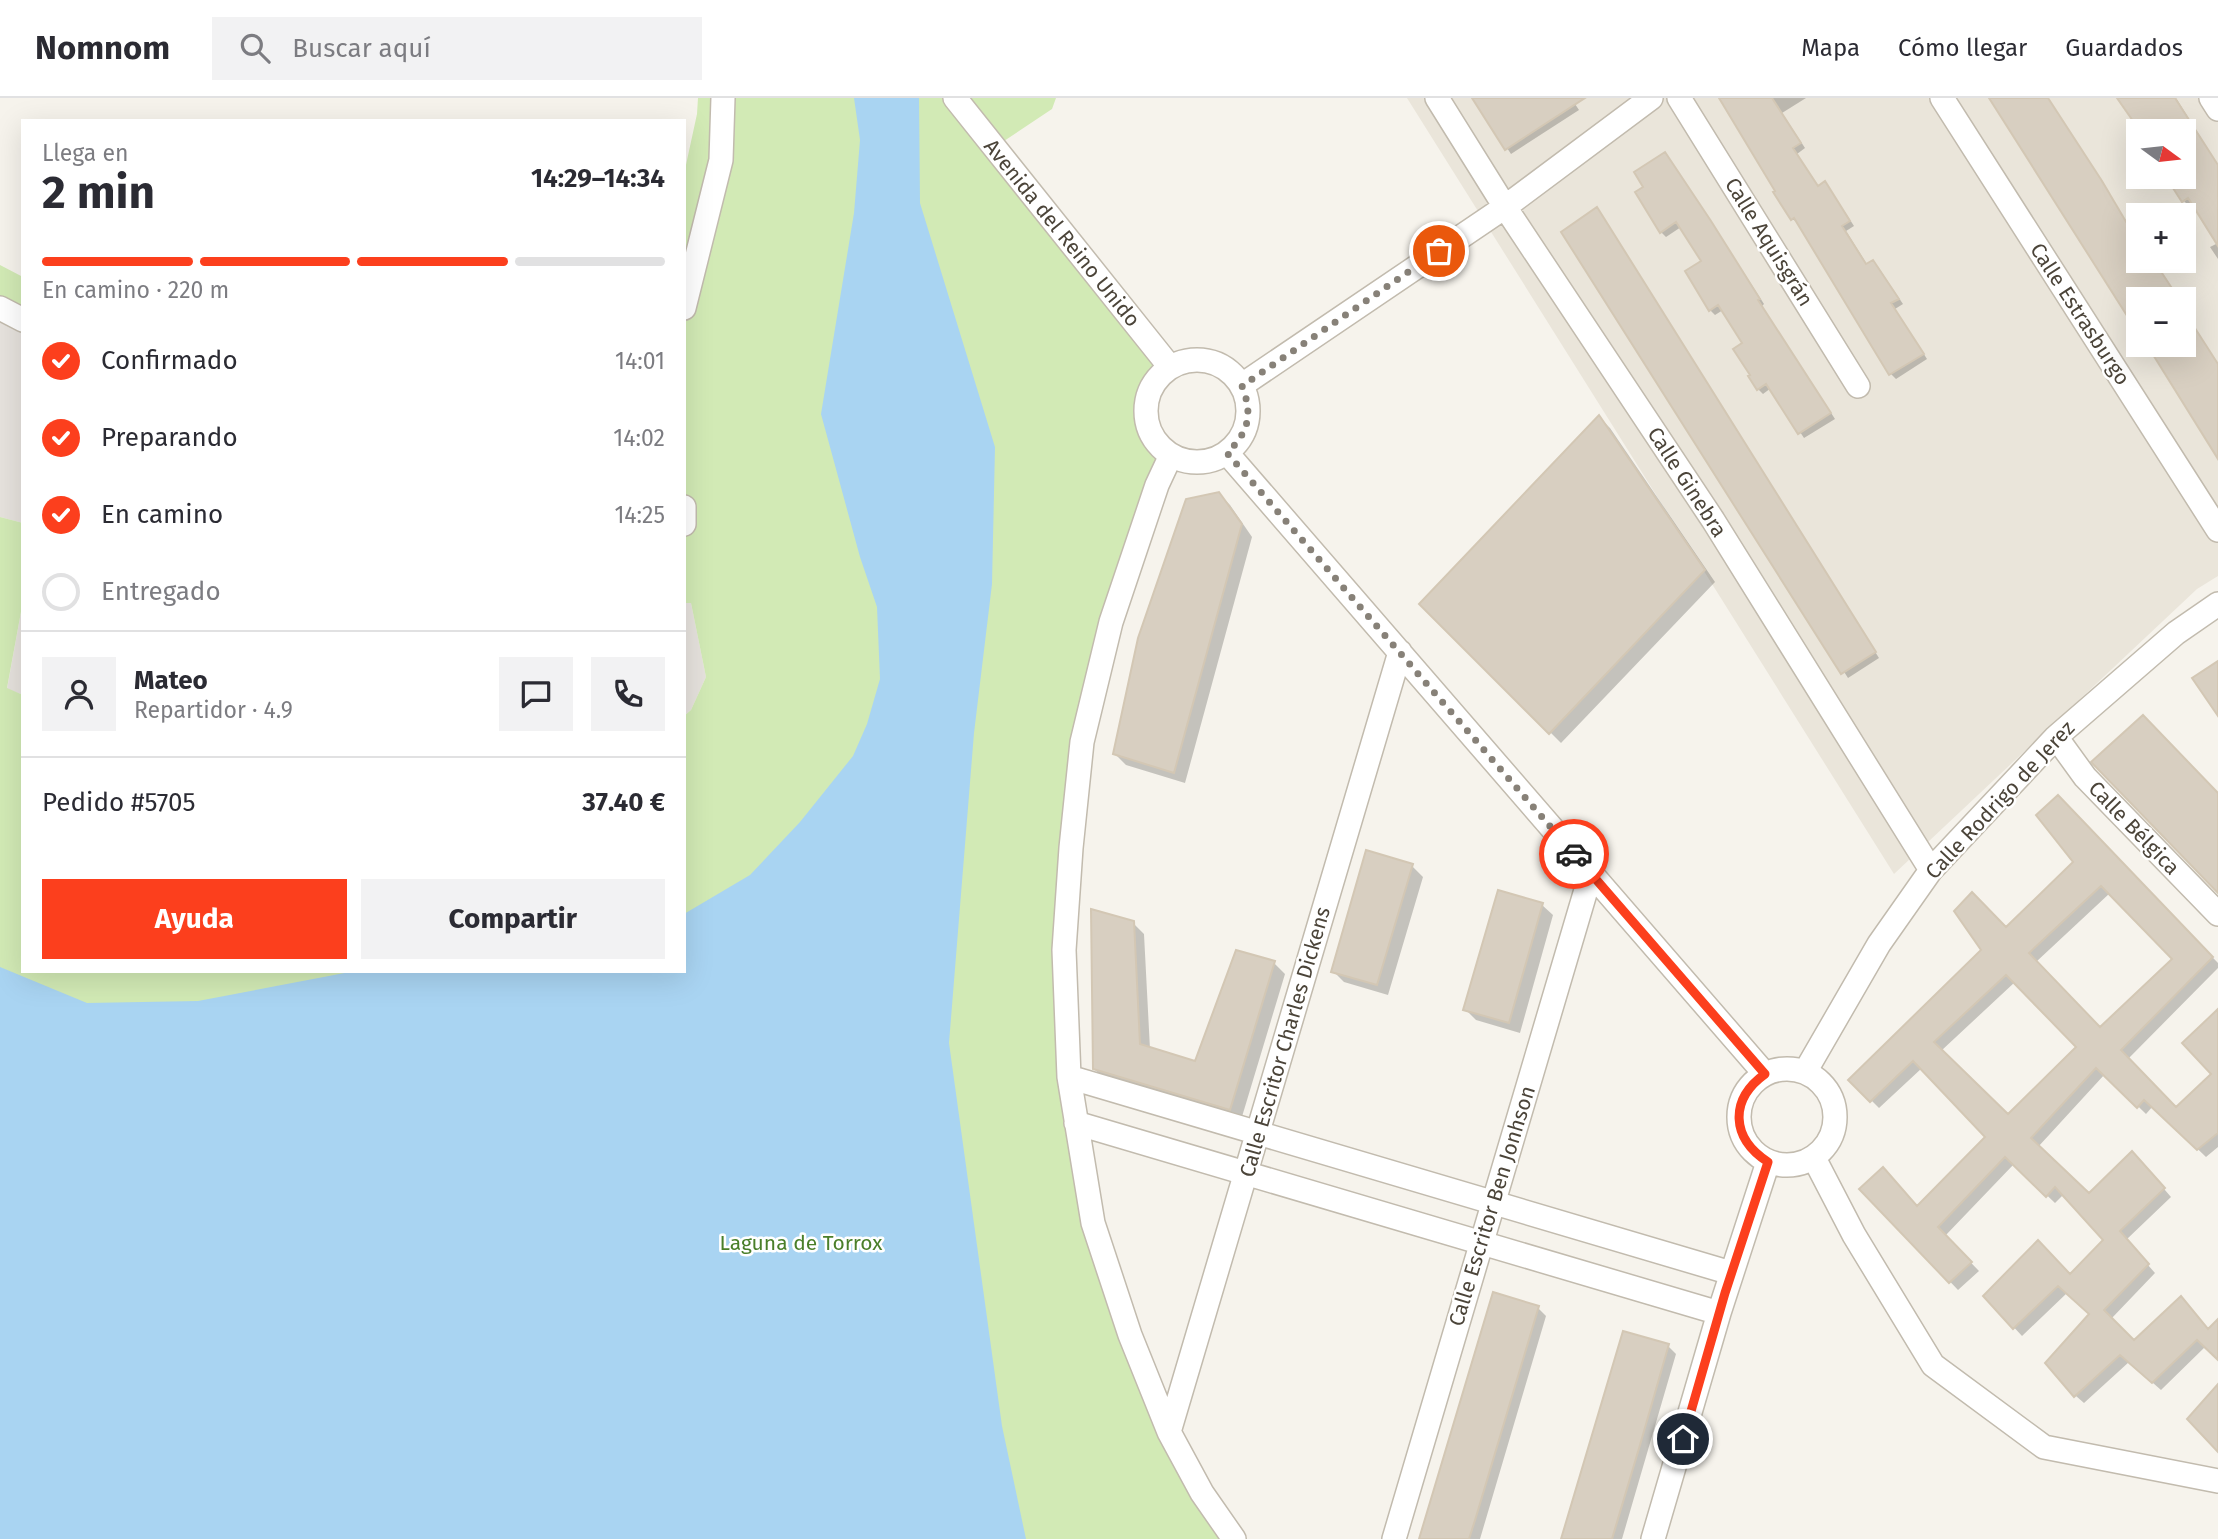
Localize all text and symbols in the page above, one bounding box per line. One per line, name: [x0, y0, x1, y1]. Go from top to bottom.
search box: [212, 17, 702, 80]
text: Nomnom: [35, 28, 170, 68]
icon: search: [236, 29, 274, 67]
text: Buscar aquí: [292, 33, 431, 64]
text: Mapa: [1801, 34, 1860, 62]
text: Cómo llegar: [1898, 34, 2027, 62]
text: Guardados: [2065, 34, 2183, 62]
north arrow: [2126, 119, 2196, 189]
map controls: [2126, 119, 2196, 357]
street label: Avenida del Reino Unido: [978, 134, 1146, 332]
text: Llega en: [42, 139, 128, 167]
text: 14:29–14:34: [531, 163, 665, 194]
text: 2 min: [42, 165, 155, 220]
street label: Calle Aquisgrán: [1719, 173, 1819, 311]
button: +: [2126, 203, 2196, 273]
pin: [1409, 221, 1469, 281]
icon: bag: [1420, 232, 1458, 270]
street label: Calle Estrasburgo: [2024, 238, 2136, 390]
text: En camino · 220 m: [42, 276, 229, 304]
button: −: [2126, 287, 2196, 357]
icon: check: [42, 342, 80, 380]
text: Confirmado: [101, 345, 238, 376]
text: 14:01: [615, 347, 665, 375]
icon: check: [42, 419, 80, 457]
text: Preparando: [101, 422, 238, 453]
street label: Calle Ginebra: [1642, 422, 1732, 542]
text: 14:02: [613, 424, 665, 452]
icon: check: [42, 496, 80, 534]
text: En camino: [101, 499, 223, 530]
text: 14:25: [614, 501, 665, 529]
text: Entregado: [101, 576, 221, 607]
button: person: [42, 657, 116, 731]
button: chat: [499, 657, 573, 731]
button: phone: [591, 657, 665, 731]
text: Mateo: [134, 665, 208, 696]
text: Repartidor · 4.9: [134, 696, 293, 724]
street label: Calle Rodrigo de Jerez: [1920, 715, 2080, 885]
street label: Calle Bélgica: [2083, 776, 2185, 880]
text: Pedido #5705: [42, 787, 196, 818]
text: 37.40 €: [582, 787, 665, 818]
courier: [1539, 819, 1609, 889]
icon: car: [1555, 835, 1593, 873]
button: Ayuda: [42, 879, 347, 959]
button: Compartir: [361, 879, 665, 959]
street label: Calle Escritor Charles Dickens: [1234, 904, 1336, 1180]
street label: Calle Escritor Ben Jonhson: [1443, 1083, 1541, 1329]
park label: Laguna de Torrox: [719, 1230, 883, 1256]
pin: [1653, 1409, 1713, 1469]
icon: home: [1664, 1420, 1702, 1458]

